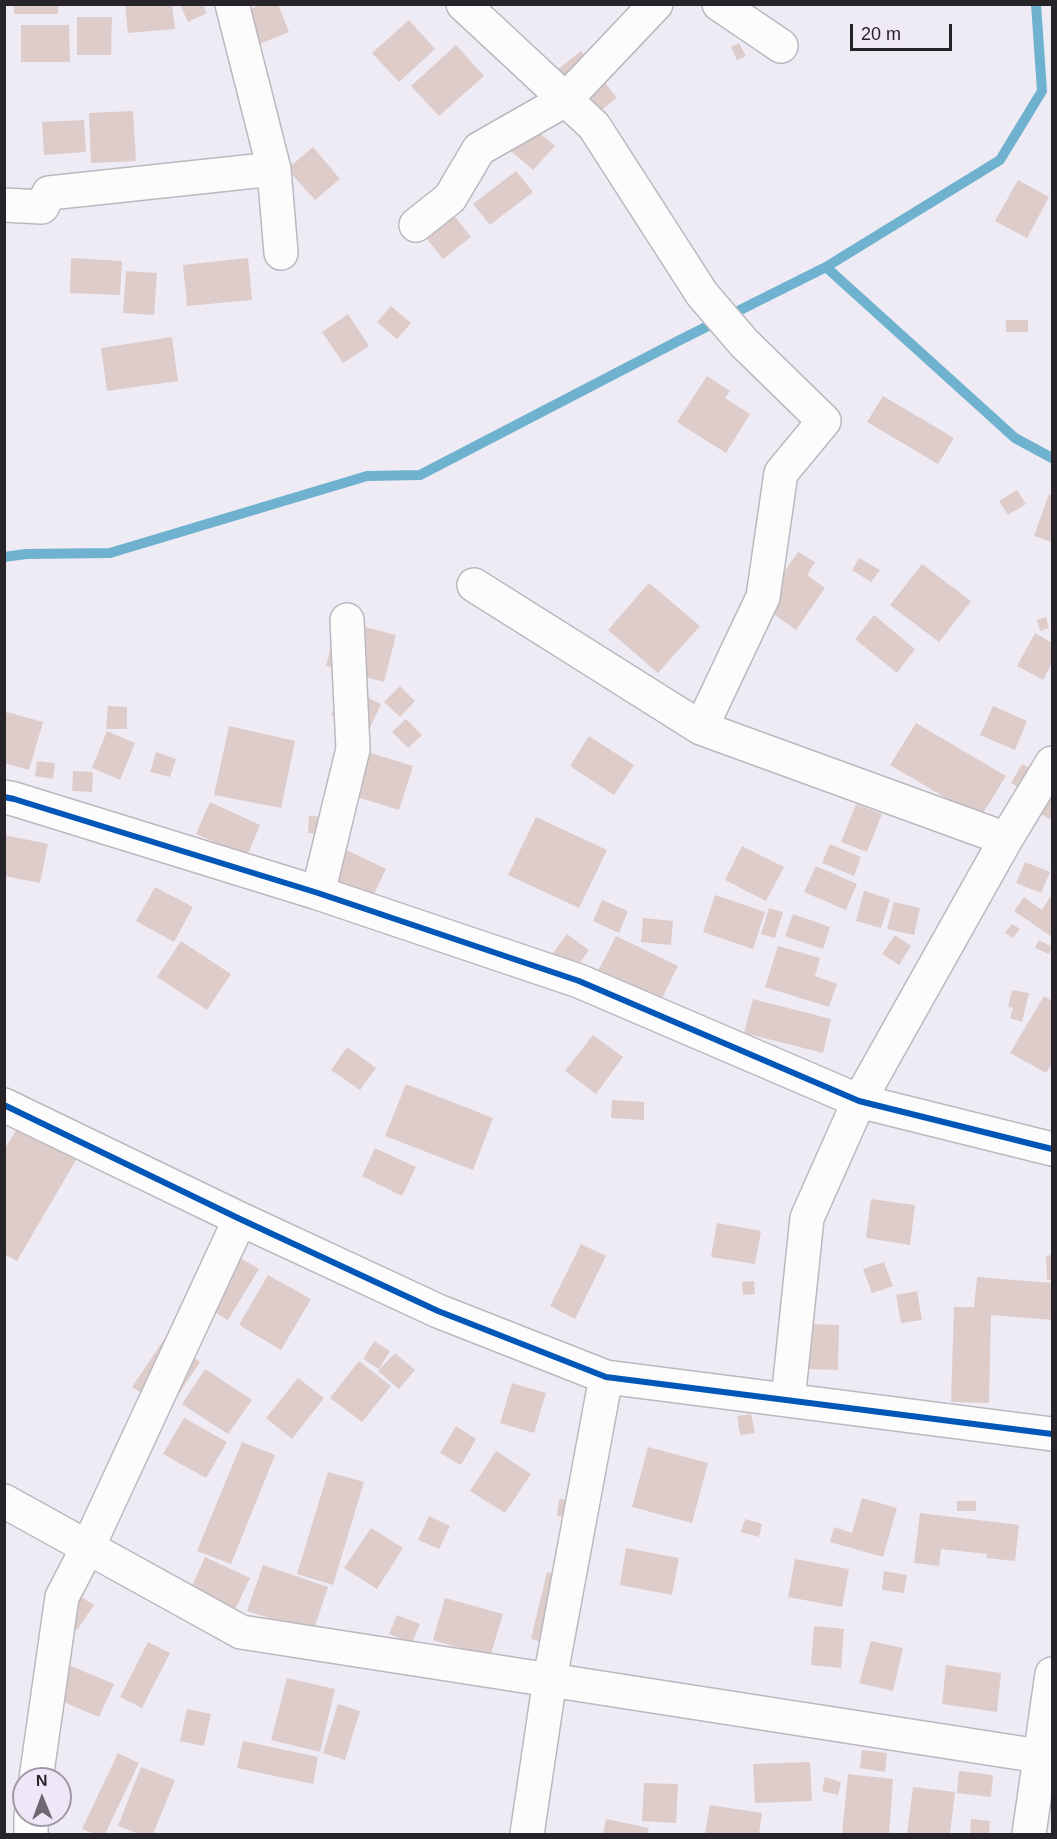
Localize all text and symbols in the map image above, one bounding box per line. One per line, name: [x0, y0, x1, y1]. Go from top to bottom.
scale bar: [853, 12, 955, 50]
text: 20 m: [861, 24, 901, 44]
north arrow: [12, 1767, 72, 1827]
text: N: [36, 1772, 48, 1789]

